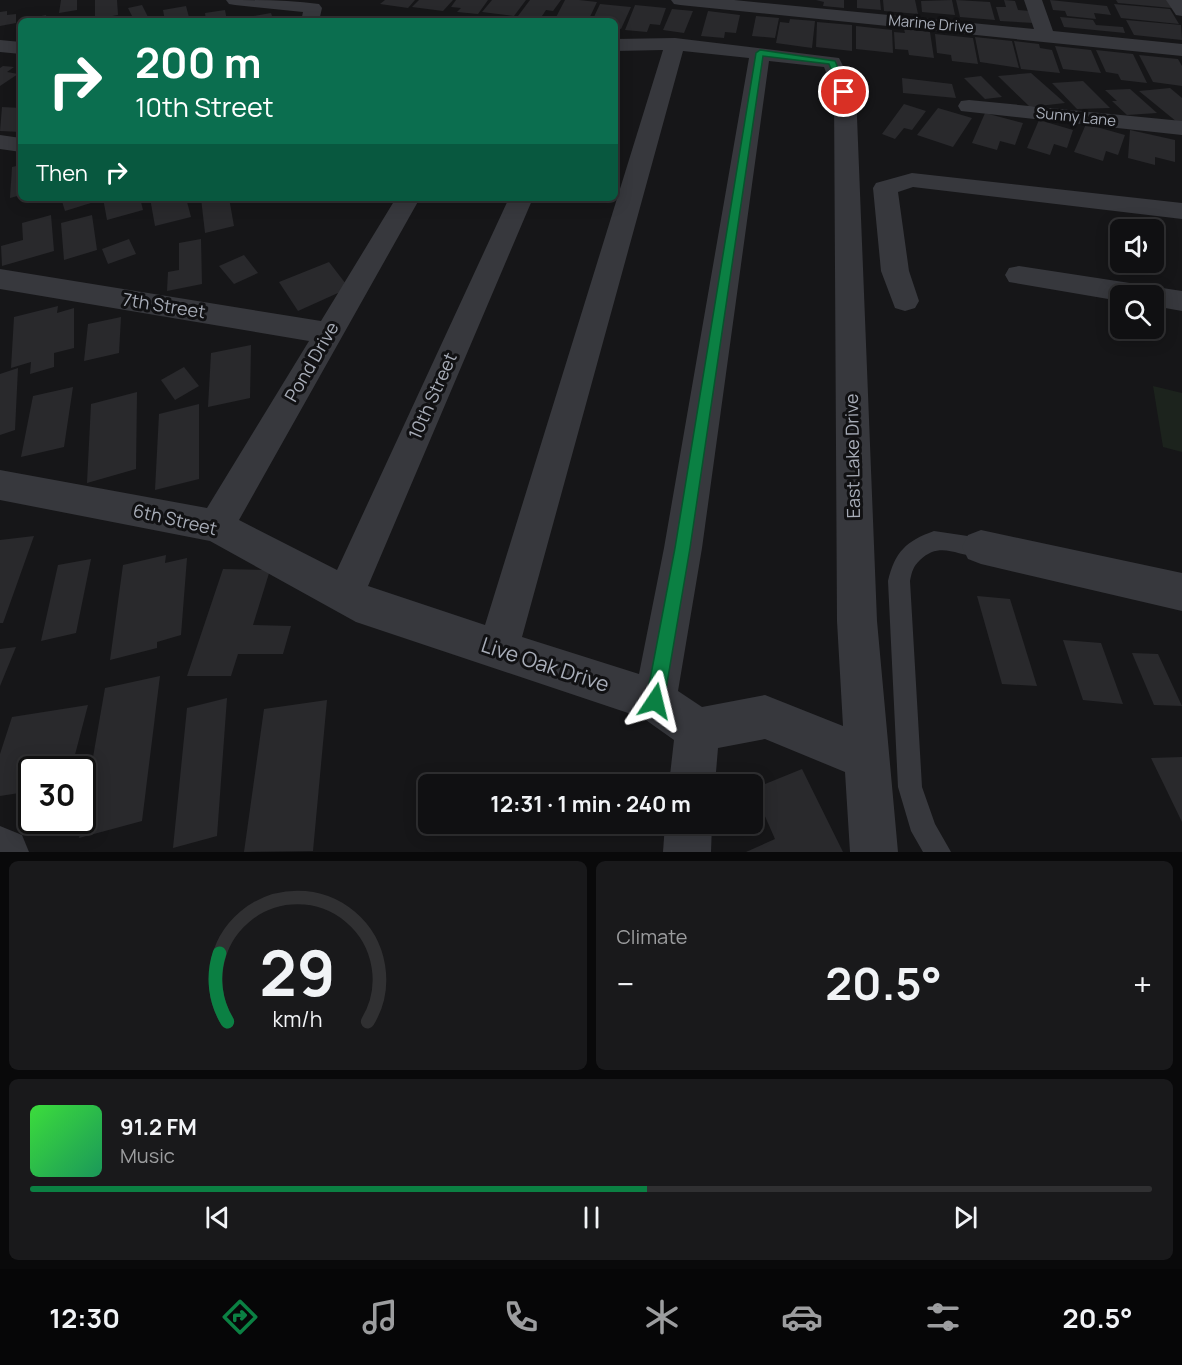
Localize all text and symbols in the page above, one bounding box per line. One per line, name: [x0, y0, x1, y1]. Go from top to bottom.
street label: Marine Drive: [888, 9, 975, 38]
text: 200 m: [135, 33, 261, 91]
icon: right: [36, 42, 114, 120]
pin: [818, 66, 869, 117]
icon: arrive: [827, 75, 860, 108]
text: 10th Street: [135, 88, 274, 125]
street label: Sunny Lane: [1035, 102, 1117, 131]
icon: right: [100, 156, 133, 189]
text: Then: [36, 158, 88, 188]
map controls: [1110, 219, 1164, 339]
button: sound: [1110, 219, 1164, 273]
button: search: [1110, 285, 1164, 339]
street label: 7th Street: [121, 287, 207, 323]
street label: Pond Drive: [279, 317, 344, 406]
street label: 10th Street: [402, 349, 462, 443]
street label: East Lake Drive: [839, 393, 865, 519]
street label: 6th Street: [131, 498, 220, 540]
street label: Live Oak Drive: [478, 630, 613, 698]
position arrow: [623, 669, 687, 733]
speed limit sign: 30: [18, 756, 96, 834]
text: 12:31 · 1 min · 240 m: [490, 789, 691, 819]
text: Climate: [617, 923, 688, 950]
text: 29: [260, 929, 336, 1015]
text: 20.5°: [825, 952, 942, 1014]
text: −: [617, 961, 634, 1006]
text: +: [1133, 961, 1152, 1006]
text: km/h: [273, 1005, 323, 1034]
text: 91.2 FM: [120, 1112, 197, 1142]
text: Music: [120, 1142, 175, 1169]
icon: previous: [201, 1201, 234, 1234]
icon: pause: [575, 1201, 608, 1234]
icon: next: [949, 1201, 982, 1234]
icon: directions: [219, 1296, 261, 1338]
icon: music: [359, 1296, 401, 1338]
icon: phone: [500, 1296, 542, 1338]
icon: climate: [641, 1296, 683, 1338]
icon: car: [781, 1296, 823, 1338]
icon: filters: [922, 1296, 964, 1338]
text: 12:30: [49, 1299, 120, 1336]
text: 20.5°: [1063, 1299, 1133, 1336]

